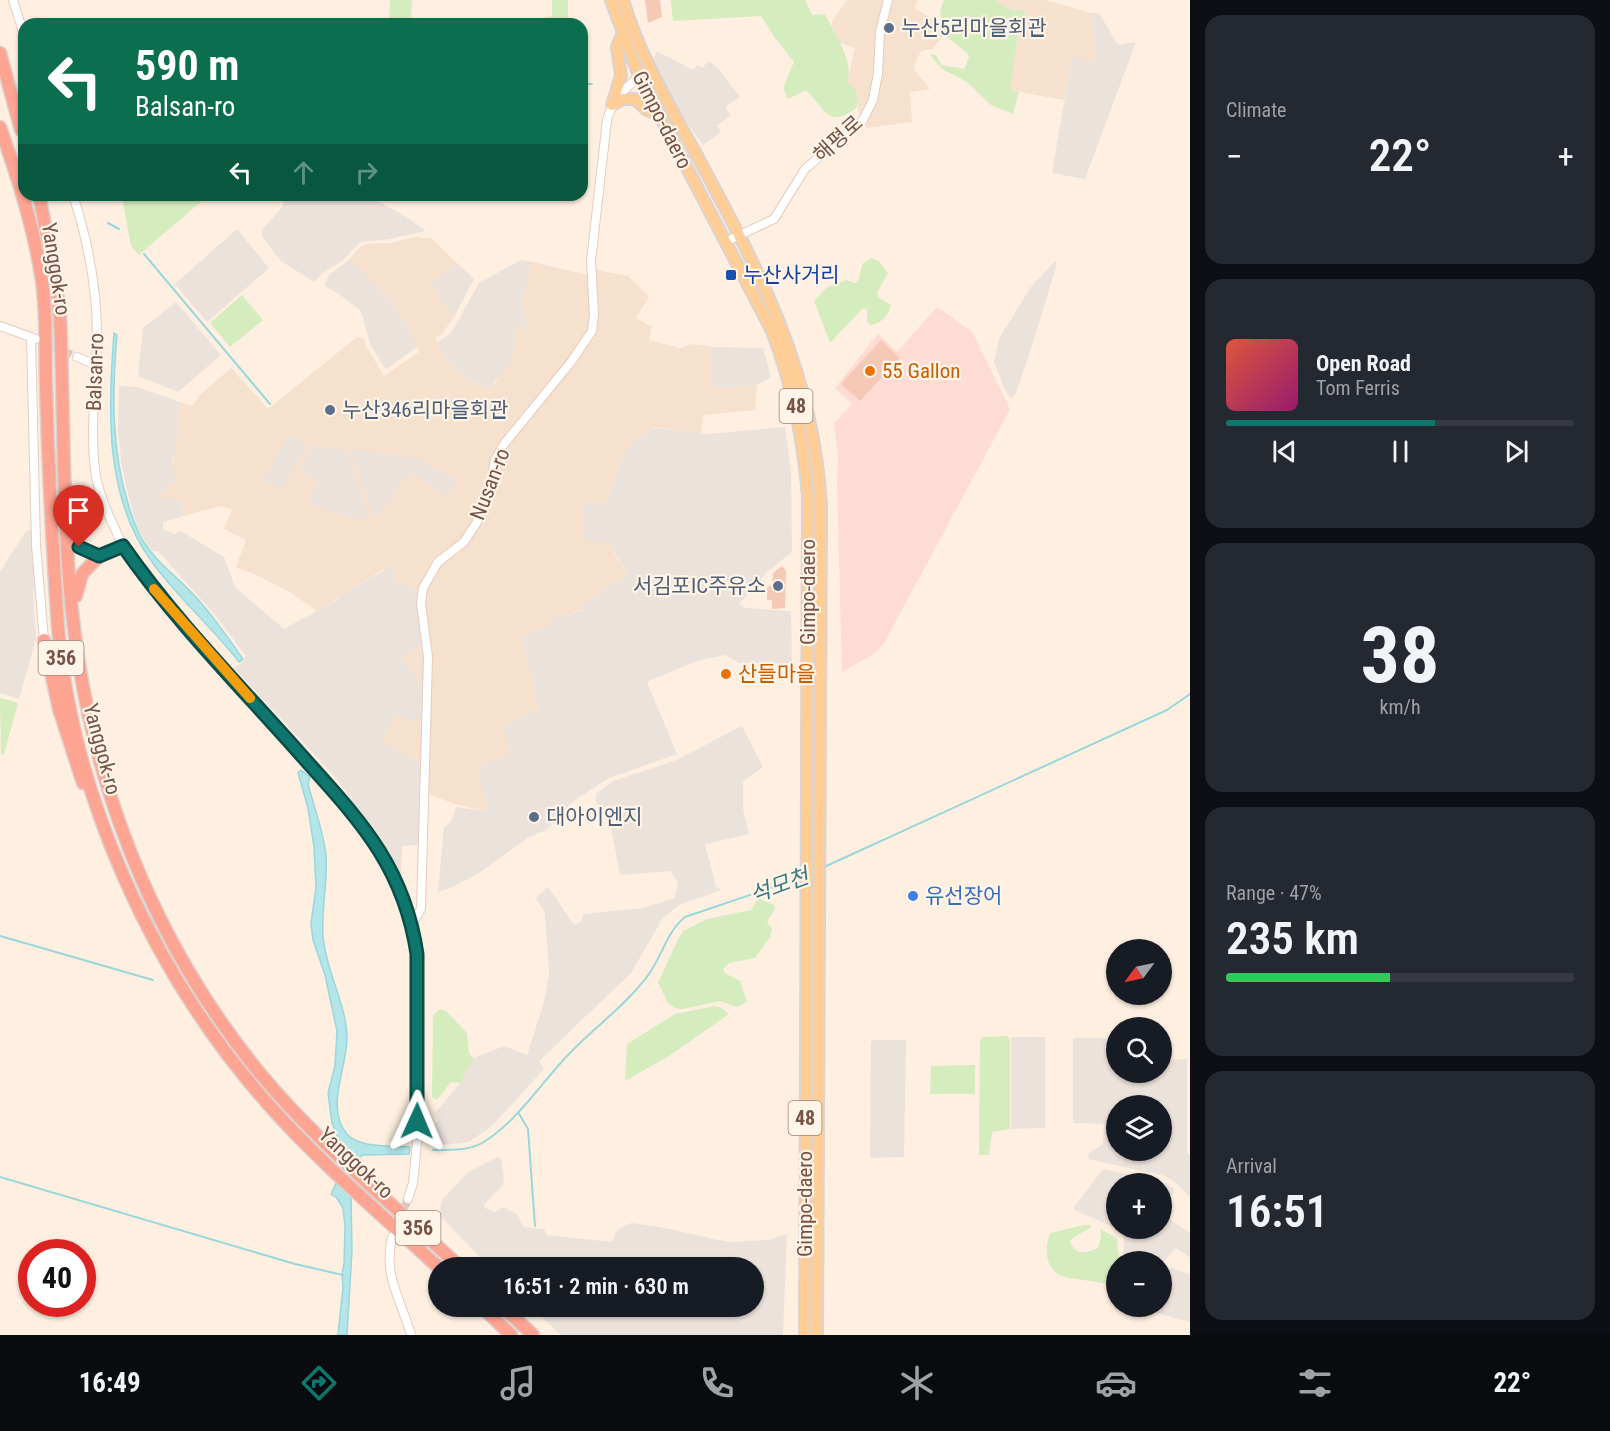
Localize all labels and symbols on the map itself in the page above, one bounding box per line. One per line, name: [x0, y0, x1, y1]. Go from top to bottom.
place label: 누산5리마을회관: [901, 16, 1047, 40]
marker: 누산5리마을회관: [882, 21, 896, 35]
street label: Gimpo-daero: [627, 67, 697, 173]
street label: 해평로: [808, 111, 868, 167]
street label: Yanggok-ro: [37, 221, 75, 317]
place label: 누산사거리: [743, 263, 840, 287]
marker: 누산사거리: [724, 268, 738, 282]
street label: Balsan-ro: [82, 333, 108, 411]
place label: 55 Gallon: [882, 359, 960, 383]
marker: 55 Gallon: [863, 364, 877, 378]
road number: 48: [780, 389, 812, 423]
place label: 누산346리마을회관: [342, 398, 508, 422]
marker: 누산346리마을회관: [323, 403, 337, 417]
street label: Nusan-ro: [465, 445, 515, 523]
pin: [53, 485, 104, 547]
street label: Gimpo-daero: [796, 539, 820, 645]
place label: 서김포IC주유소: [633, 574, 766, 598]
marker: 서김포IC주유소: [771, 579, 785, 593]
road number: 356: [38, 641, 84, 675]
place label: 산들마을: [738, 662, 815, 686]
marker: 산들마을: [719, 667, 733, 681]
street label: Yanggok-ro: [78, 701, 126, 797]
place label: 대아이엔지: [546, 805, 643, 829]
marker: 대아이엔지: [527, 810, 541, 824]
water label: 석모천: [746, 862, 815, 908]
place label: 유선장어: [925, 884, 1002, 908]
marker: 유선장어: [906, 889, 920, 903]
north arrow: [1106, 939, 1172, 1005]
position arrow: [385, 1089, 449, 1153]
road number: 48: [788, 1101, 822, 1135]
street label: Yanggok-ro: [314, 1122, 398, 1204]
street label: Gimpo-daero: [793, 1151, 817, 1257]
road number: 356: [396, 1211, 440, 1245]
speed limit sign: 40: [18, 1239, 96, 1317]

